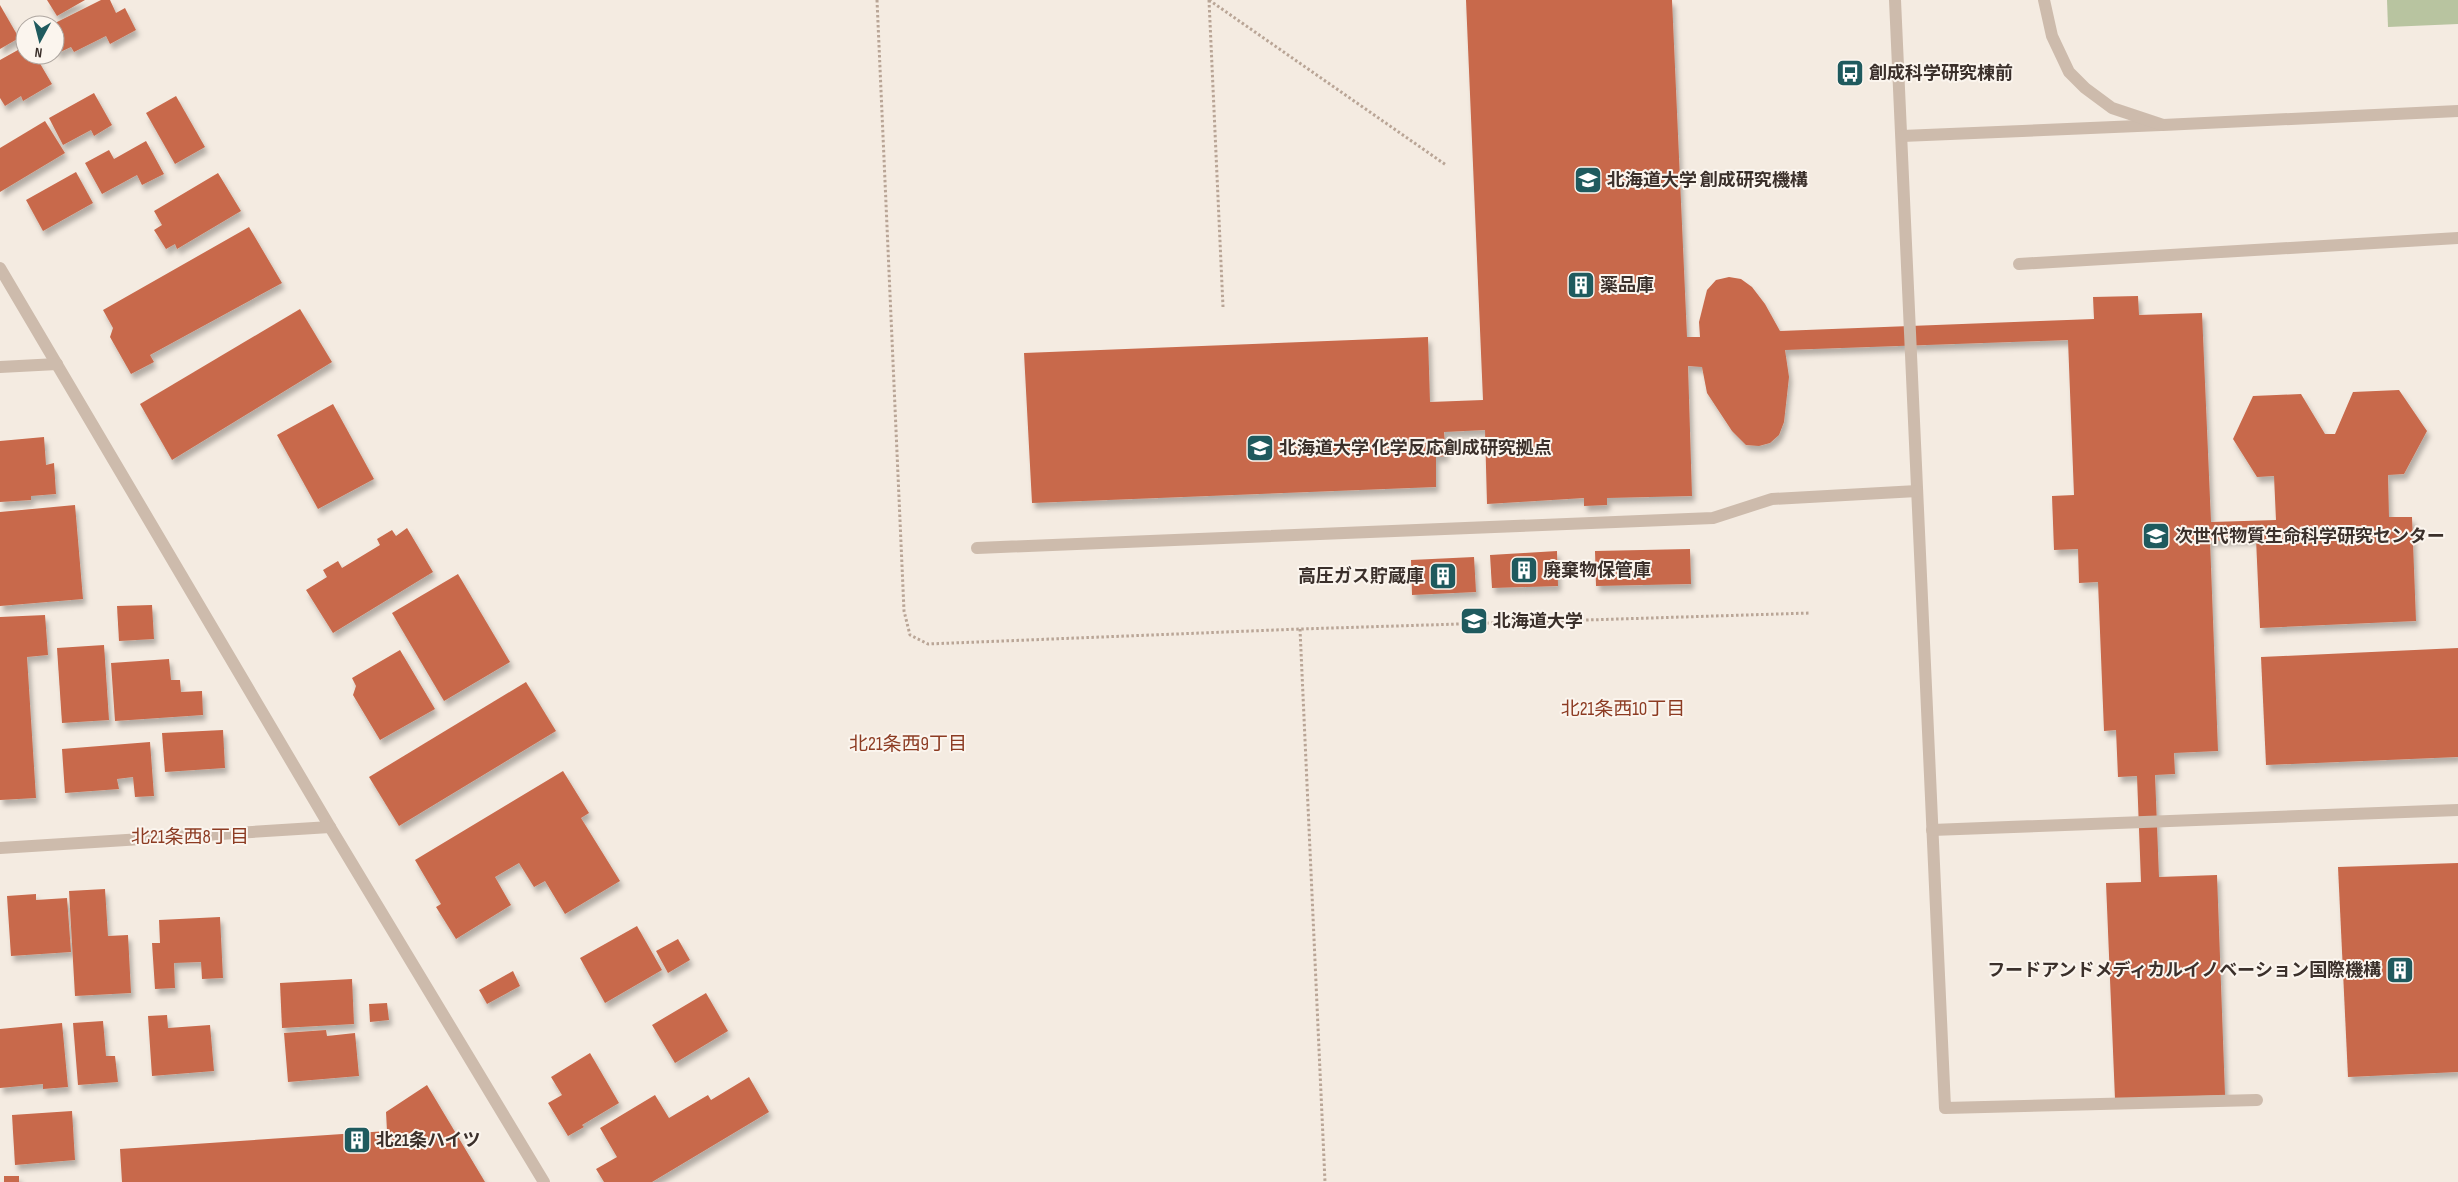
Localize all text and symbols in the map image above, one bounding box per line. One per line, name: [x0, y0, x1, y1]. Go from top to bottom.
north arrow: [15, 15, 65, 65]
text: N: [34, 44, 43, 61]
bus stop icon: 創成科学研究棟前: [1835, 58, 1865, 88]
place label: 創成科学研究棟前: [1869, 63, 2013, 84]
school or university icon: 北海道大学 創成研究機構: [1573, 165, 1603, 195]
place label: 北海道大学 創成研究機構: [1607, 170, 1808, 191]
building icon: 薬品庫: [1566, 270, 1596, 300]
place label: 薬品庫: [1600, 275, 1654, 296]
school or university icon: 北海道大学 化学反応創成研究拠点: [1245, 433, 1275, 463]
place label: 北海道大学 化学反応創成研究拠点: [1279, 438, 1552, 459]
school or university icon: 次世代物質生命科学研究センター: [2141, 521, 2171, 551]
place label: 次世代物質生命科学研究センター: [2175, 526, 2445, 547]
building icon: 廃棄物保管庫: [1509, 555, 1539, 585]
place label: 廃棄物保管庫: [1543, 560, 1651, 581]
building icon: 高圧ガス貯蔵庫: [1428, 561, 1458, 591]
place label: 高圧ガス貯蔵庫: [1298, 566, 1424, 587]
school or university icon: 北海道大学: [1459, 606, 1489, 636]
place label: 北海道大学: [1493, 611, 1583, 632]
district label: 北21条西10丁目: [1561, 698, 1685, 721]
district label: 北21条西9丁目: [849, 733, 967, 756]
district label: 北21条西8丁目: [131, 826, 249, 849]
building icon: フードアンドメディカルイノベーション国際機構: [2385, 955, 2415, 985]
place label: フードアンドメディカルイノベーション国際機構: [1987, 960, 2381, 981]
building icon: 北21条ハイツ: [342, 1125, 372, 1155]
place label: 北21条ハイツ: [376, 1130, 481, 1151]

